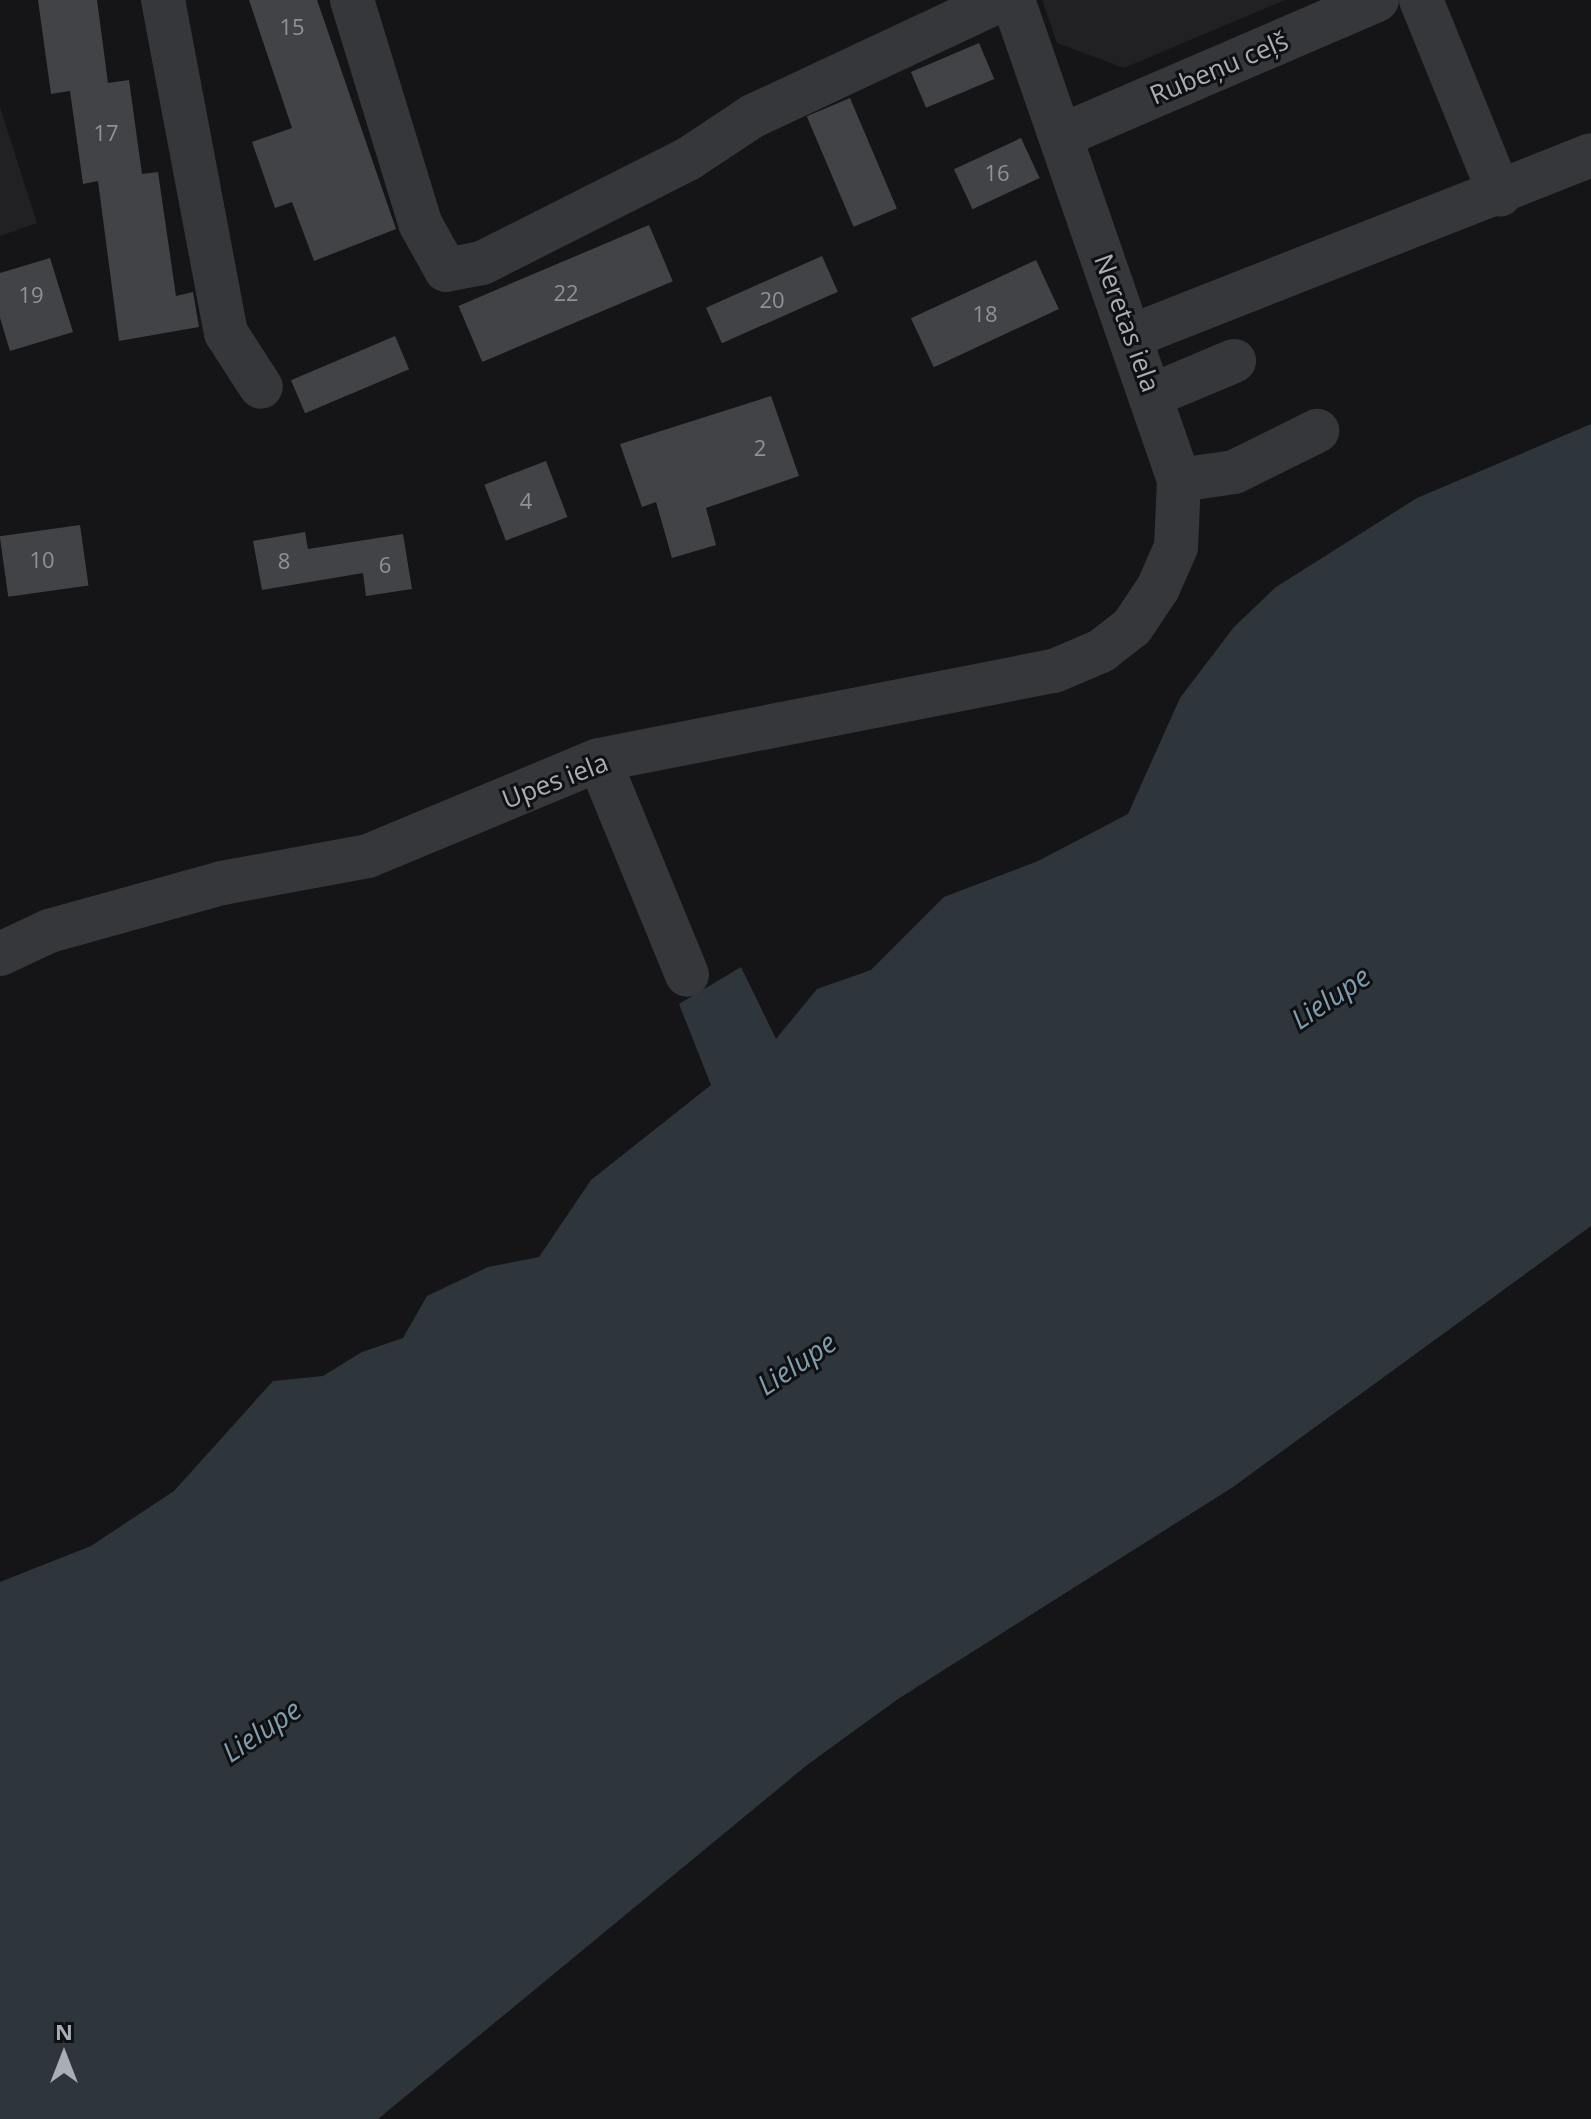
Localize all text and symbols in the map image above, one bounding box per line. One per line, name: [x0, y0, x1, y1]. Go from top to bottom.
house number: 15: [279, 14, 305, 40]
street label: Rubeņu ceļš: [1145, 25, 1293, 111]
house number: 17: [93, 120, 119, 146]
house number: 16: [984, 160, 1010, 186]
street label: Neretas iela: [1088, 250, 1166, 396]
house number: 22: [553, 280, 579, 306]
house number: 19: [18, 282, 44, 308]
house number: 20: [759, 287, 785, 313]
house number: 18: [972, 301, 998, 327]
house number: 2: [754, 435, 766, 461]
house number: 4: [520, 488, 532, 514]
house number: 10: [29, 547, 55, 573]
house number: 8: [278, 548, 290, 574]
house number: 6: [379, 552, 391, 578]
street label: Upes iela: [498, 747, 612, 815]
water label: Lielupe: [1284, 959, 1376, 1035]
water label: Lielupe: [750, 1325, 842, 1401]
water label: Lielupe: [215, 1692, 307, 1768]
north arrow: [24, 2015, 104, 2095]
text: N: [55, 2016, 73, 2046]

